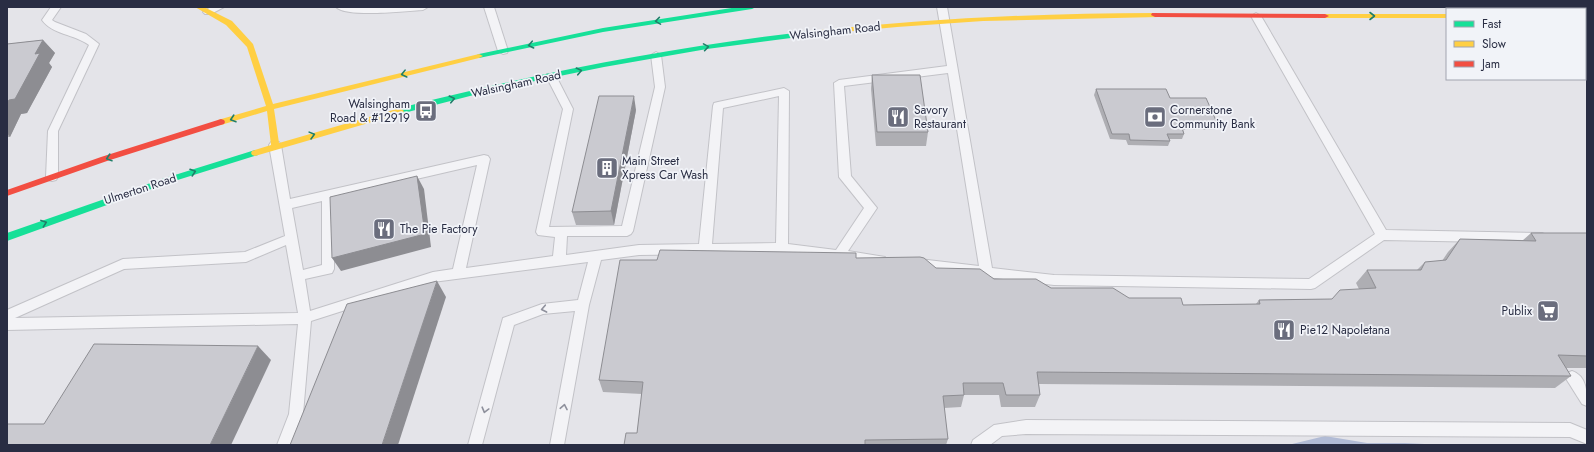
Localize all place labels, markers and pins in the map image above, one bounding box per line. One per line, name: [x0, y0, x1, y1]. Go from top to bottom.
place label: Walsingham Road & #12919: [330, 95, 410, 127]
bus stop icon: Walsingham Road & #12919: [413, 98, 439, 124]
place label: Savory Restaurant: [914, 101, 966, 133]
place label: Cornerstone Community Bank: [1170, 101, 1256, 133]
restaurant icon: Savory Restaurant: [885, 104, 911, 130]
bank icon: Cornerstone Community Bank: [1142, 104, 1168, 130]
place label: Main Street Xpress Car Wash: [622, 152, 708, 184]
building icon: Main Street Xpress Car Wash: [594, 155, 620, 181]
restaurant icon: The Pie Factory: [371, 216, 397, 242]
place label: The Pie Factory: [400, 220, 478, 238]
supermarket icon: Publix: [1535, 298, 1561, 324]
place label: Publix: [1502, 302, 1533, 320]
restaurant icon: Pie12 Napoletana: [1271, 317, 1297, 343]
place label: Pie12 Napoletana: [1300, 321, 1390, 339]

